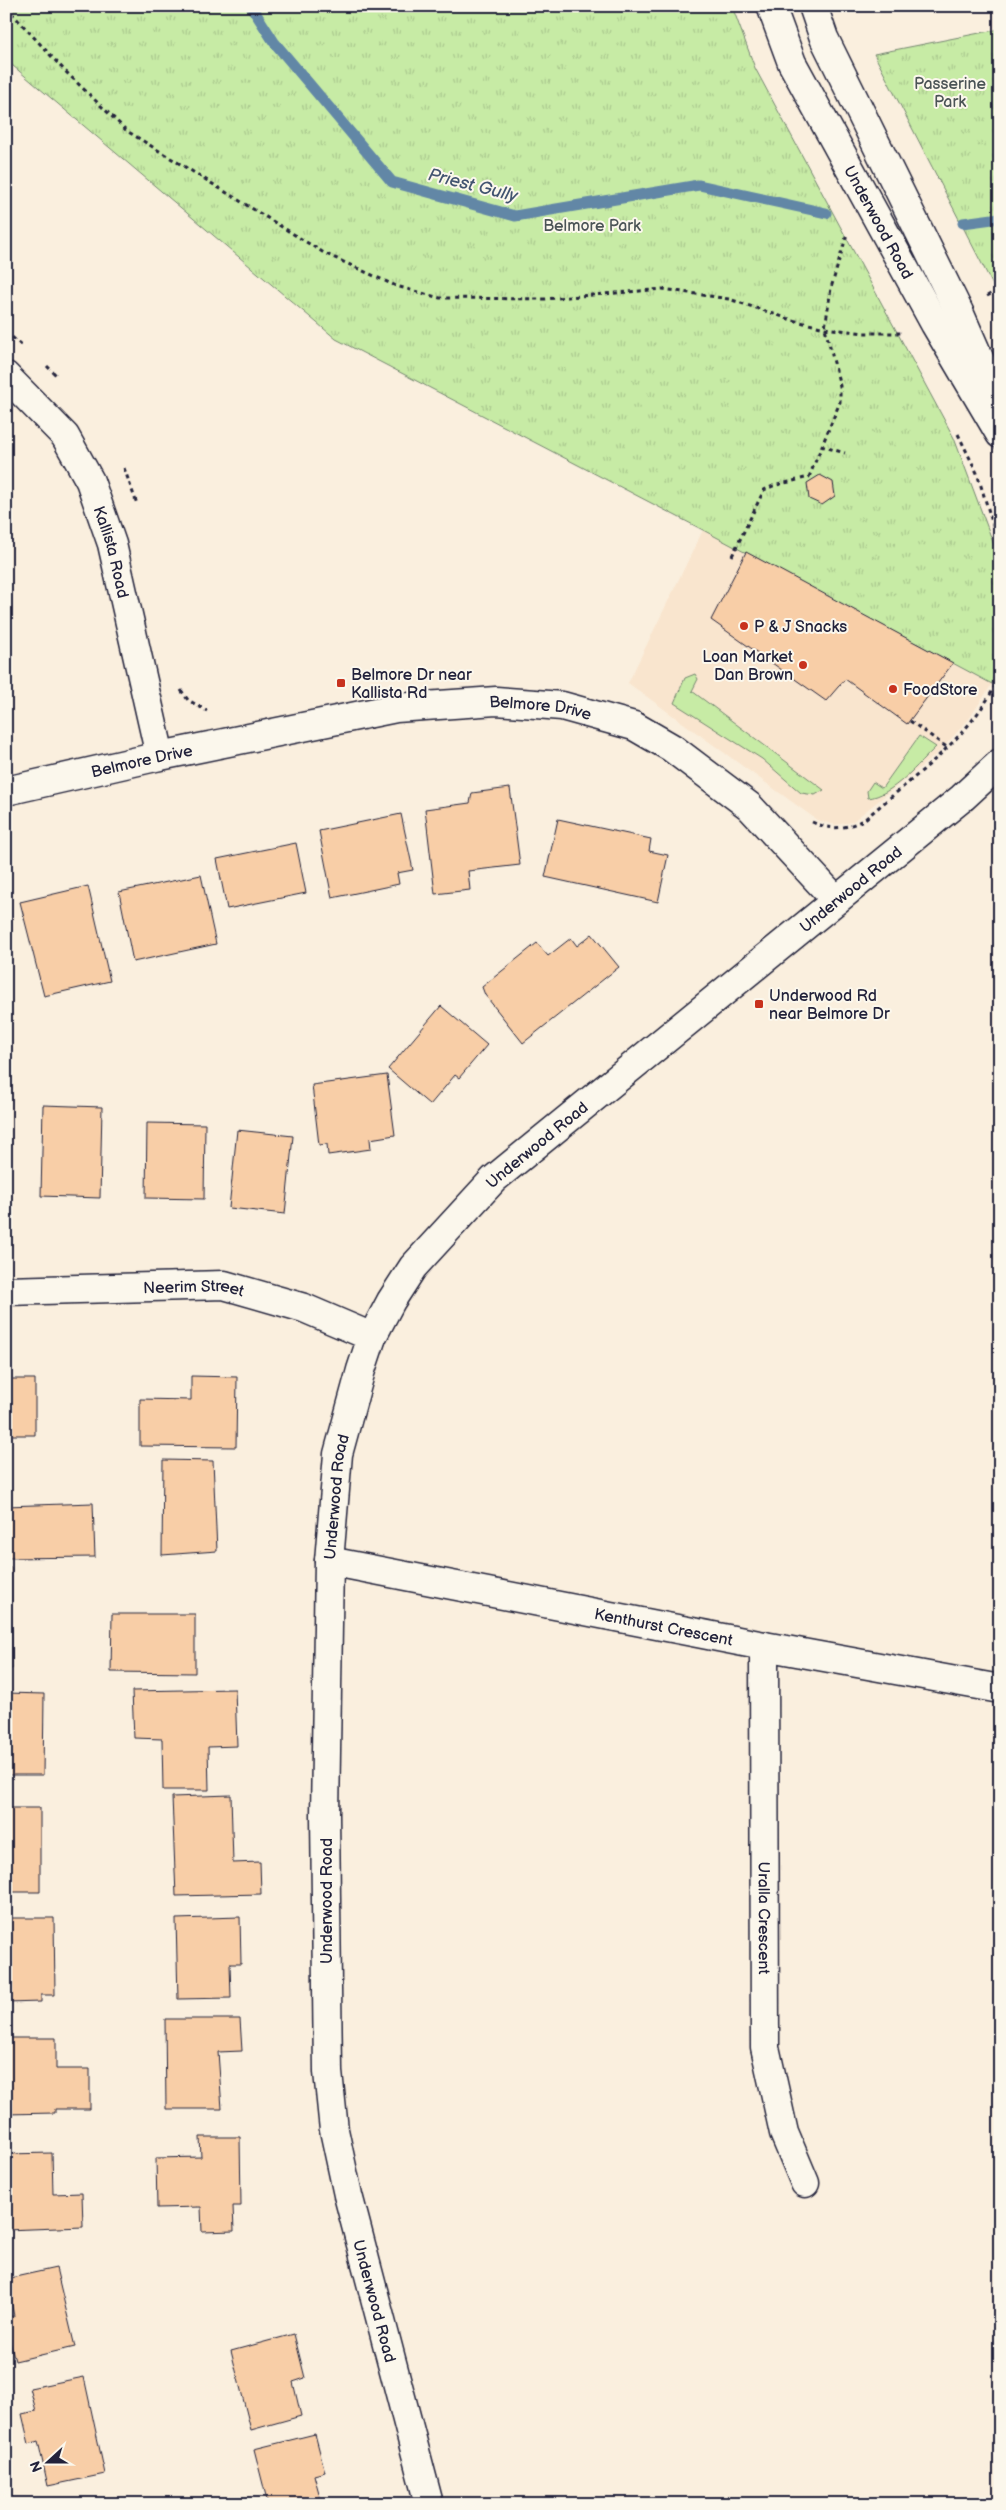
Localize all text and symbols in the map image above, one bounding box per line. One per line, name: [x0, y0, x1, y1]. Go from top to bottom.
park label: Passerine Park: [914, 75, 986, 112]
street label: Underwood Road: [839, 163, 916, 283]
water label: Priest Gully: [426, 164, 521, 207]
park label: Belmore Park: [543, 217, 641, 236]
street label: Kallista Road: [89, 504, 132, 600]
place label: P & J Snacks: [754, 618, 847, 637]
marker: P & J Snacks: [738, 620, 750, 632]
place label: Loan Market Dan Brown: [702, 648, 793, 685]
marker: Loan Market Dan Brown: [797, 659, 809, 671]
place label: Belmore Dr near Kallista Rd: [351, 666, 472, 703]
marker: Belmore Dr near Kallista Rd: [335, 677, 347, 689]
place label: FoodStore: [903, 681, 978, 700]
marker: FoodStore: [887, 683, 899, 695]
street label: Belmore Drive: [489, 693, 594, 725]
street label: Belmore Drive: [89, 742, 195, 782]
street label: Underwood Road: [796, 843, 906, 937]
place label: Underwood Rd near Belmore Dr: [769, 987, 890, 1024]
marker: Underwood Rd near Belmore Dr: [753, 998, 765, 1010]
street label: Underwood Road: [482, 1098, 592, 1193]
street label: Neerim Street: [143, 1276, 246, 1301]
street label: Underwood Road: [321, 1432, 354, 1560]
street label: Kenthurst Crescent: [593, 1605, 734, 1651]
street label: Underwood Road: [318, 1838, 337, 1964]
street label: Uralla Crescent: [754, 1862, 773, 1975]
street label: Underwood Road: [348, 2238, 399, 2365]
north arrow: [22, 2438, 72, 2488]
text: N: [27, 2459, 46, 2474]

